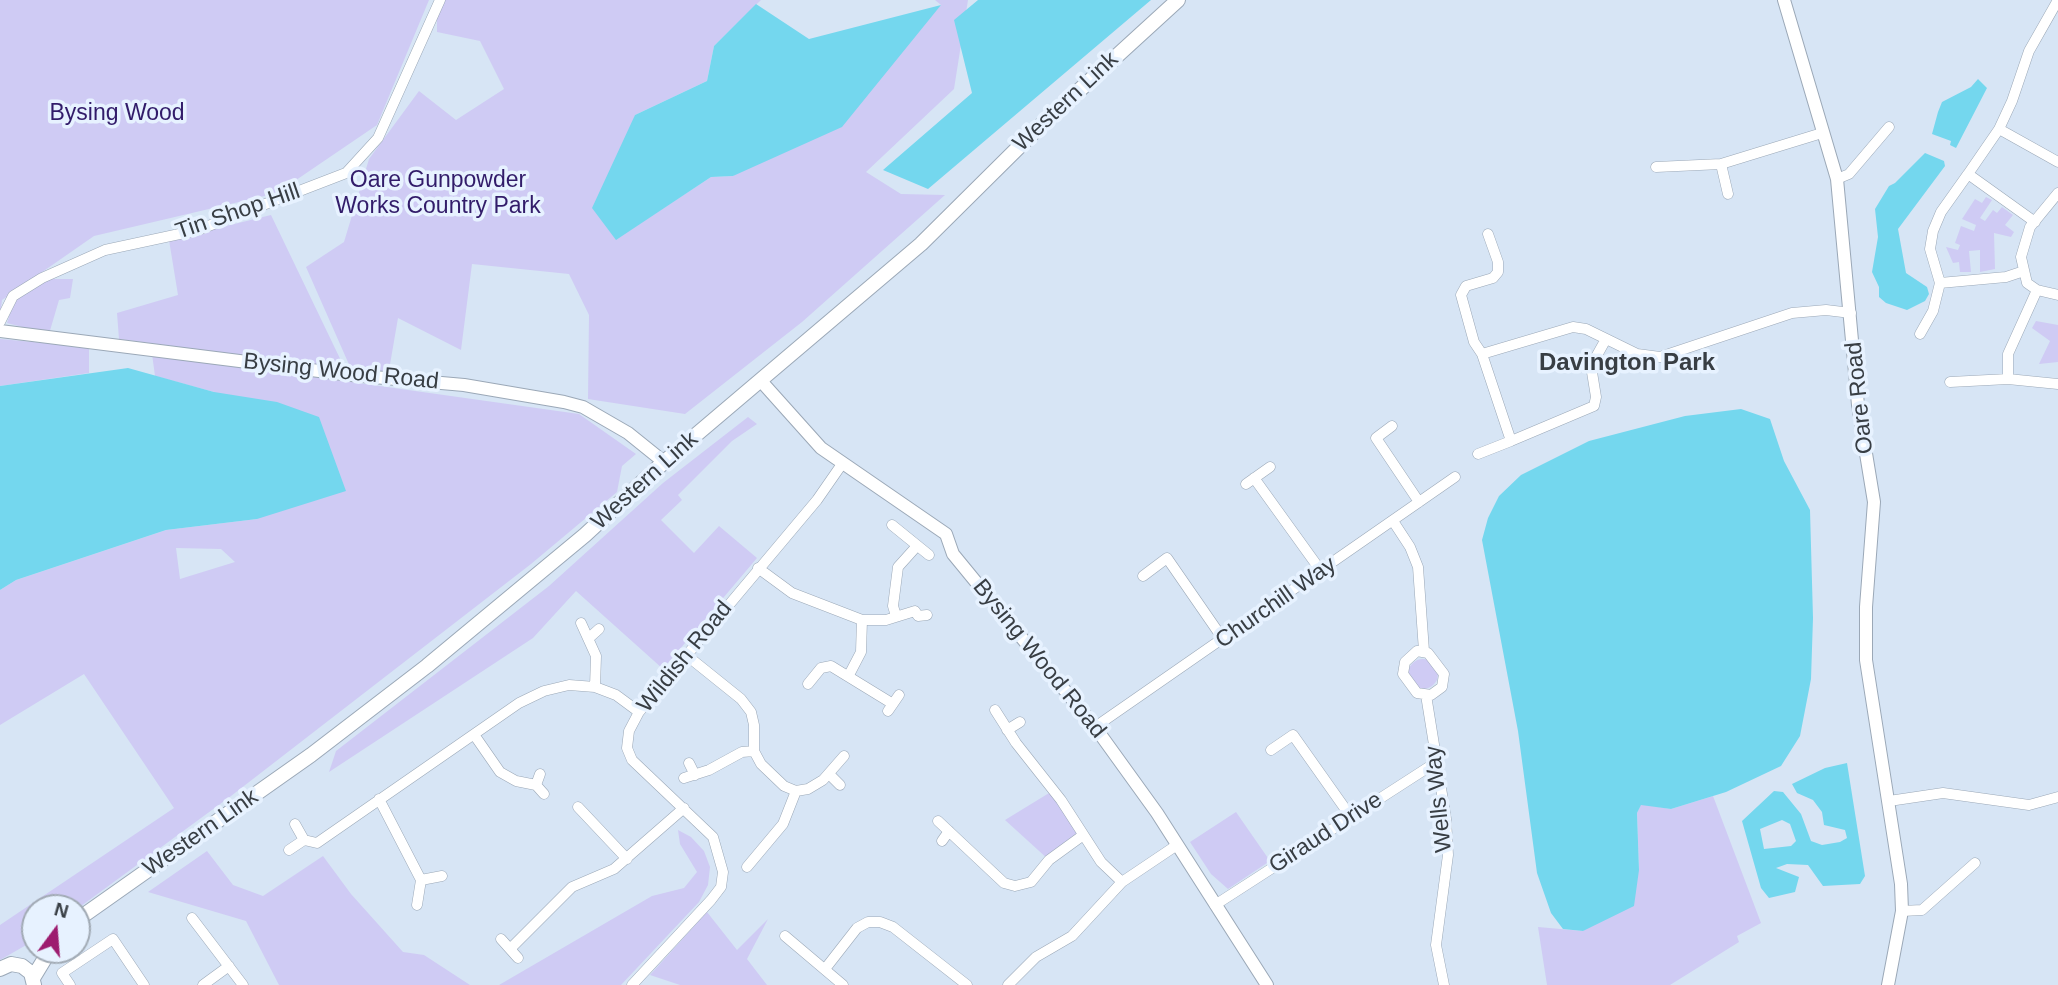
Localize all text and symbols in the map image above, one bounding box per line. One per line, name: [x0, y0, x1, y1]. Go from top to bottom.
street label: Western Link: [1008, 46, 1124, 158]
park label: Bysing Wood: [49, 100, 185, 128]
park label: Oare Gunpowder Works Country Park: [335, 167, 541, 221]
street label: Tin Shop Hill: [172, 178, 304, 246]
street label: Oare Road: [1840, 341, 1880, 455]
street label: Bysing Wood Road: [242, 348, 440, 396]
district label: Davington Park: [1539, 349, 1715, 377]
street label: Western Link: [586, 426, 704, 536]
street label: Churchill Way: [1210, 551, 1342, 655]
street label: Bysing Wood Road: [966, 574, 1112, 744]
street label: Wildish Road: [632, 596, 738, 718]
street label: Wells Way: [1420, 744, 1458, 854]
street label: Western Link: [138, 783, 264, 883]
street label: Giraud Drive: [1264, 786, 1388, 880]
north arrow: [21, 894, 91, 964]
text: N: [52, 898, 71, 922]

